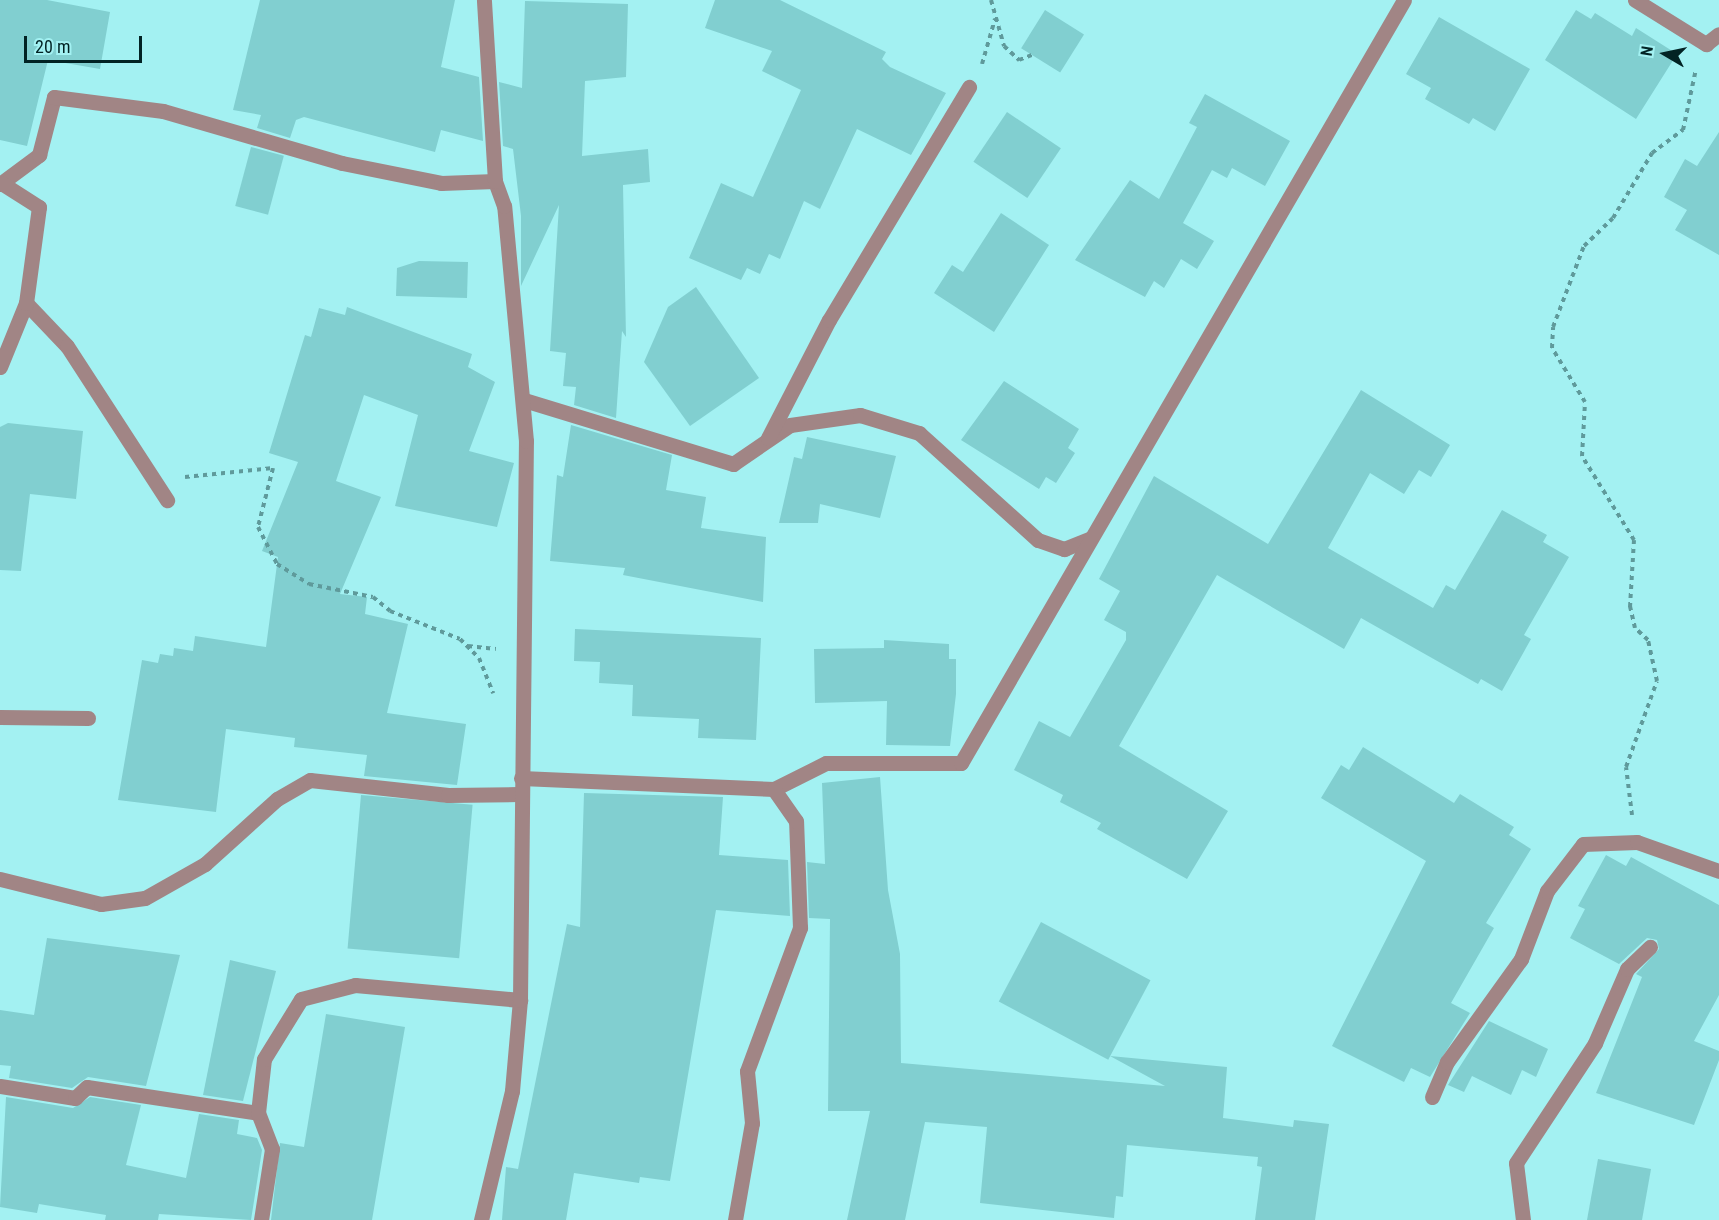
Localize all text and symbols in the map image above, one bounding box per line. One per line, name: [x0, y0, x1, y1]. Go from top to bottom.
scale bar: [27, 24, 146, 62]
north arrow: [1635, 24, 1695, 84]
text: 20 m: [35, 36, 70, 57]
text: N: [1637, 45, 1657, 57]

